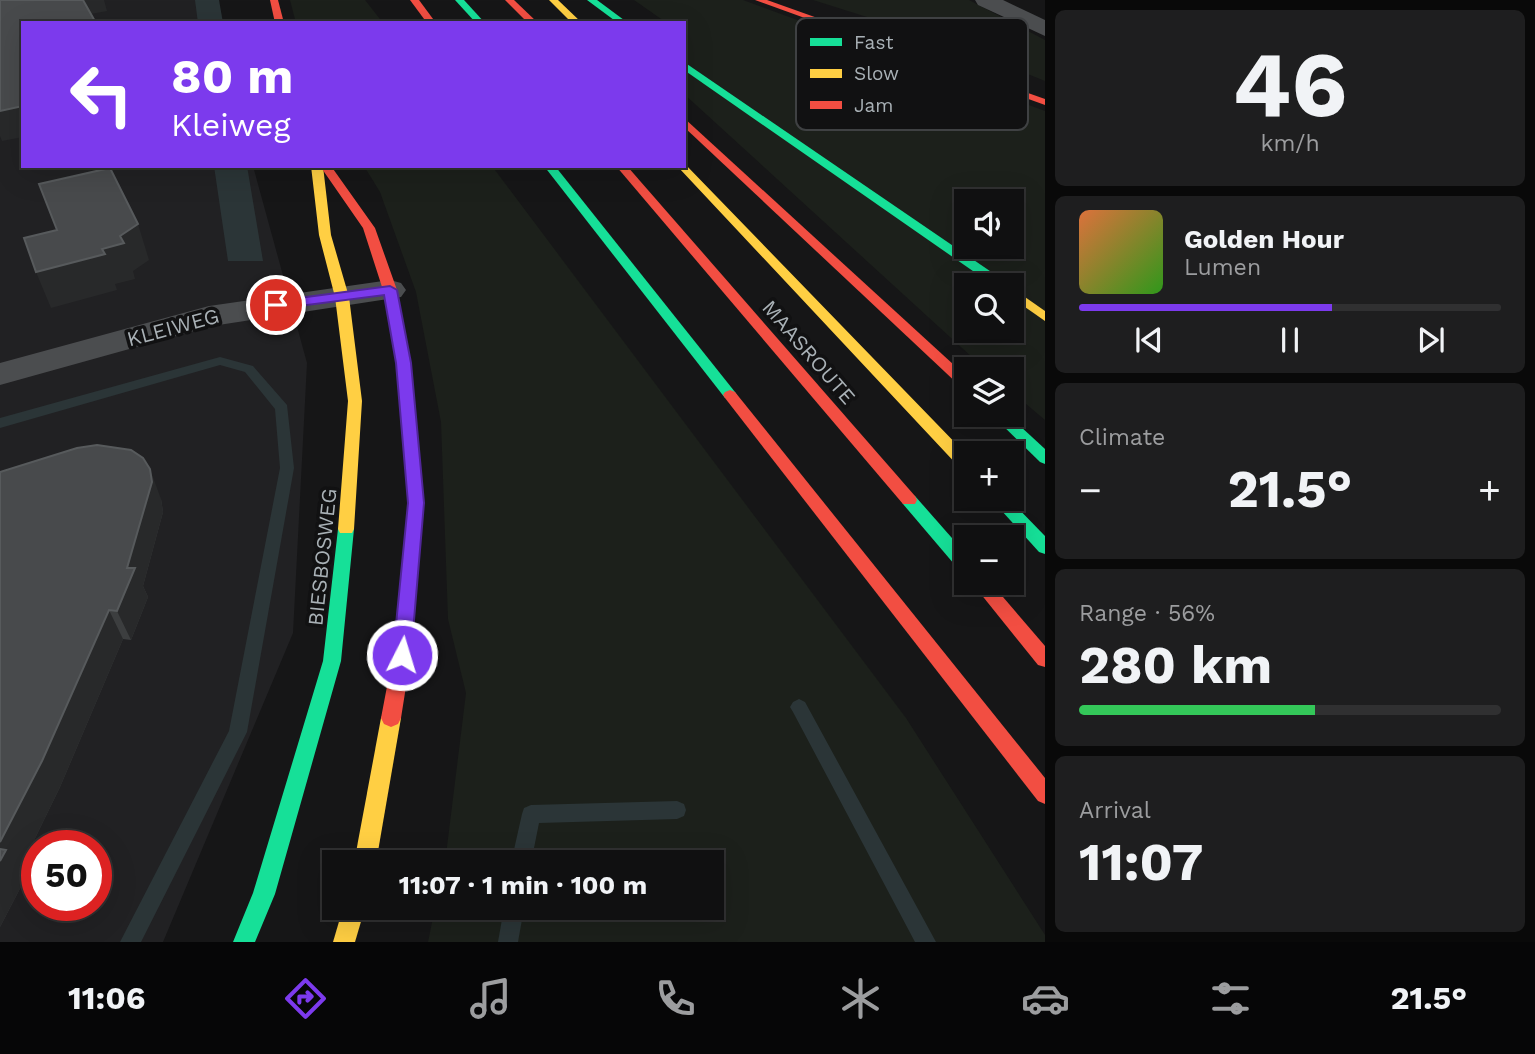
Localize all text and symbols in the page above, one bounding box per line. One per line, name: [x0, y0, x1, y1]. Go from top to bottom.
legend: [796, 18, 1028, 130]
text: Fast: [854, 31, 893, 54]
text: 46: [1233, 31, 1347, 138]
text: 80 m: [171, 47, 293, 105]
icon: left: [56, 49, 147, 140]
text: Slow: [854, 62, 899, 85]
text: Jam: [854, 94, 893, 117]
text: Kleiweg: [171, 106, 291, 144]
text: km/h: [1260, 130, 1320, 157]
map controls: [954, 189, 1024, 595]
button: sound: [954, 189, 1024, 259]
text: Golden Hour: [1184, 224, 1344, 254]
text: Lumen: [1184, 254, 1261, 281]
button: search: [954, 273, 1024, 343]
pin: [246, 275, 306, 335]
icon: arrive: [257, 286, 295, 324]
street label: MAASROUTE: [757, 295, 861, 409]
street label: KLEIWEG: [124, 303, 222, 351]
icon: previous: [1130, 321, 1168, 359]
icon: pause: [1271, 321, 1309, 359]
icon: next: [1412, 321, 1450, 359]
button: layers: [954, 357, 1024, 427]
text: Climate: [1079, 424, 1165, 451]
button: +: [954, 441, 1024, 511]
text: 21.5°: [1228, 459, 1352, 520]
text: −: [1079, 468, 1102, 512]
text: +: [1478, 468, 1501, 512]
street label: BIESBOSWEG: [302, 487, 342, 627]
button: −: [954, 525, 1024, 595]
text: Range · 56%: [1079, 600, 1215, 627]
position arrow: [365, 618, 439, 692]
text: 280 km: [1079, 635, 1272, 696]
text: Arrival: [1079, 797, 1151, 824]
speed limit sign: 50: [21, 830, 112, 921]
text: 11:07: [1079, 832, 1203, 893]
text: 11:07 · 1 min · 100 m: [399, 870, 647, 900]
icon: directions: [281, 974, 330, 1023]
icon: music: [466, 974, 515, 1023]
icon: phone: [651, 974, 700, 1023]
icon: climate: [836, 974, 885, 1023]
icon: car: [1021, 974, 1070, 1023]
icon: filters: [1206, 974, 1255, 1023]
text: 11:06: [68, 979, 146, 1017]
text: 21.5°: [1390, 979, 1467, 1017]

